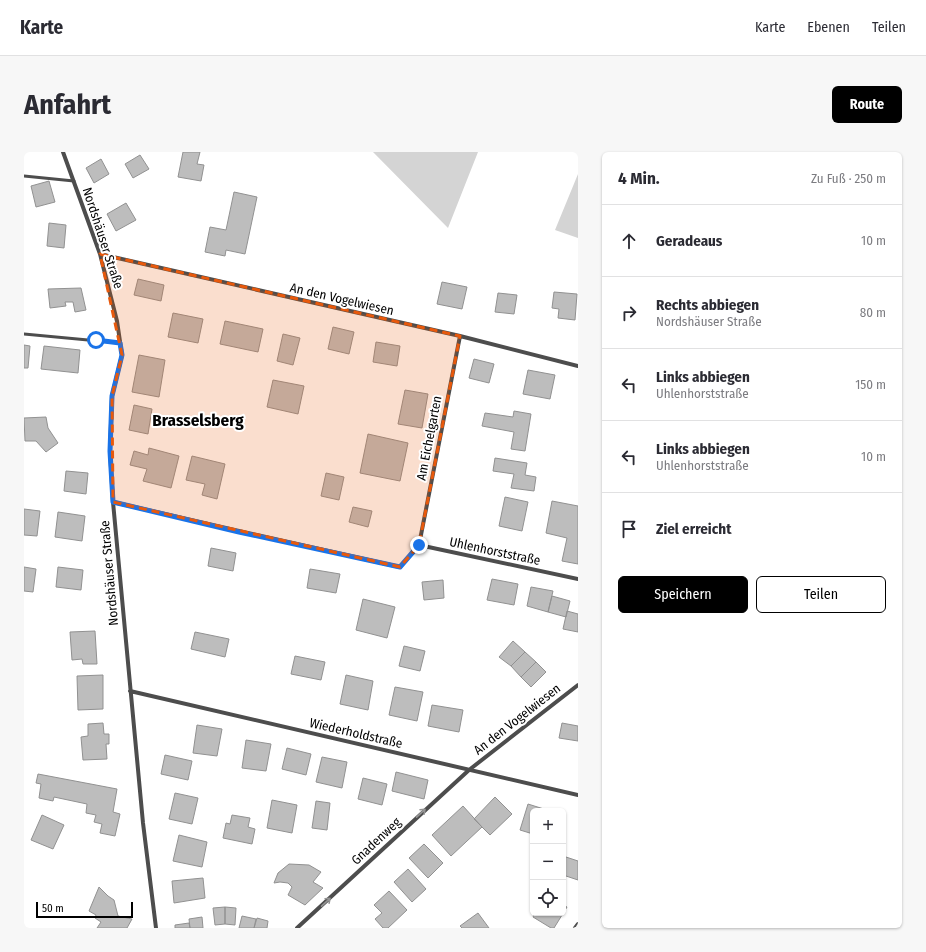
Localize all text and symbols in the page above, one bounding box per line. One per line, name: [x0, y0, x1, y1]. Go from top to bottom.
text: Karte: [20, 16, 63, 39]
text: Karte: [755, 19, 785, 36]
text: Ebenen: [807, 19, 850, 36]
text: Teilen: [872, 19, 906, 36]
button: Route: [832, 86, 902, 123]
text: Anfahrt: [24, 88, 111, 121]
text: 4 Min.: [618, 168, 660, 189]
text: Zu Fuß · 250 m: [811, 171, 886, 186]
street label: Nordshäuser Straße: [80, 185, 126, 291]
icon: ahead: [618, 230, 640, 252]
text: Geradeaus: [656, 232, 722, 250]
text: 10 m: [861, 233, 886, 248]
street label: An den Vogelwiesen: [289, 280, 395, 318]
text: Rechts abbiegen: [656, 296, 759, 314]
icon: right: [618, 302, 640, 324]
text: 80 m: [860, 305, 886, 320]
text: Nordshäuser Straße: [656, 314, 762, 329]
route start: [87, 331, 105, 349]
text: Links abbiegen: [656, 368, 750, 386]
icon: left: [618, 374, 640, 396]
text: 150 m: [855, 377, 886, 392]
text: Uhlenhorststraße: [656, 386, 749, 401]
street label: Am Eichelgarten: [413, 395, 445, 481]
district label: Brasselsberg: [152, 410, 244, 431]
text: Links abbiegen: [656, 440, 750, 458]
icon: left: [618, 446, 640, 468]
text: 10 m: [861, 449, 886, 464]
text: Uhlenhorststraße: [656, 458, 749, 473]
icon: arrive: [618, 518, 640, 540]
street label: Nordshäuser Straße: [97, 520, 121, 626]
text: Ziel erreicht: [656, 520, 731, 538]
street label: Uhlenhorststraße: [448, 534, 542, 568]
route end: [410, 536, 428, 554]
button: Speichern: [618, 576, 748, 613]
button: Teilen: [756, 576, 886, 613]
street label: An den Vogelwiesen: [471, 680, 563, 758]
street label: Wiederholdstraße: [308, 715, 404, 751]
map controls: [530, 808, 566, 916]
button: +: [530, 808, 566, 844]
one-way arrow: [416, 809, 426, 818]
street label: Gnadenweg: [348, 814, 404, 868]
button: −: [530, 844, 566, 880]
button: locate: [530, 880, 566, 916]
one-way arrow: [321, 897, 331, 906]
scale bar: [36, 900, 133, 919]
text: 50 m: [42, 902, 64, 915]

